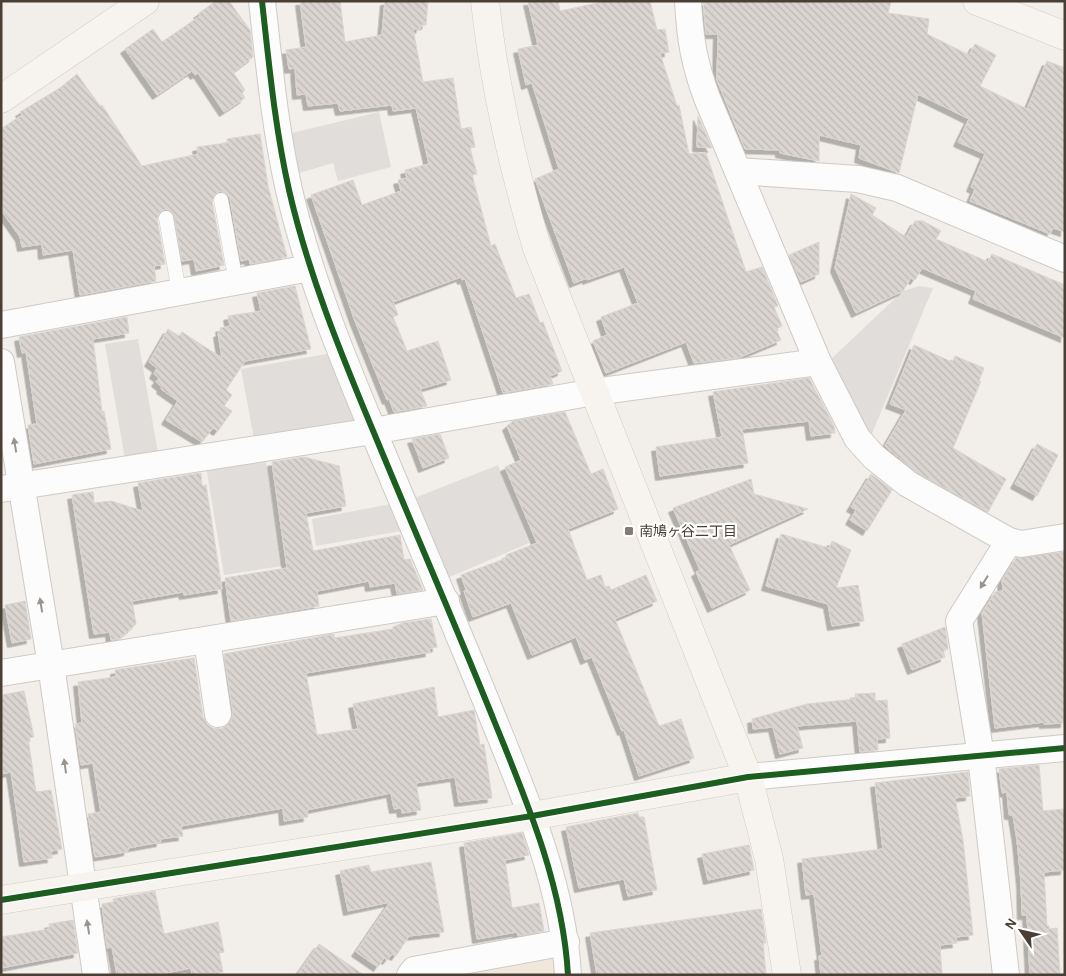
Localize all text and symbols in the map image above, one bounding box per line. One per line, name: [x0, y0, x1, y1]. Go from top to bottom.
one-way arrow: [10, 436, 18, 452]
place label: 南鳩ヶ谷二丁目: [639, 523, 737, 539]
marker: 南鳩ヶ谷二丁目: [623, 525, 635, 537]
one-way arrow: [979, 575, 988, 589]
one-way arrow: [37, 597, 45, 613]
one-way arrow: [61, 757, 69, 773]
north arrow: [996, 906, 1046, 956]
text: N: [1003, 916, 1020, 932]
one-way arrow: [84, 918, 92, 934]

